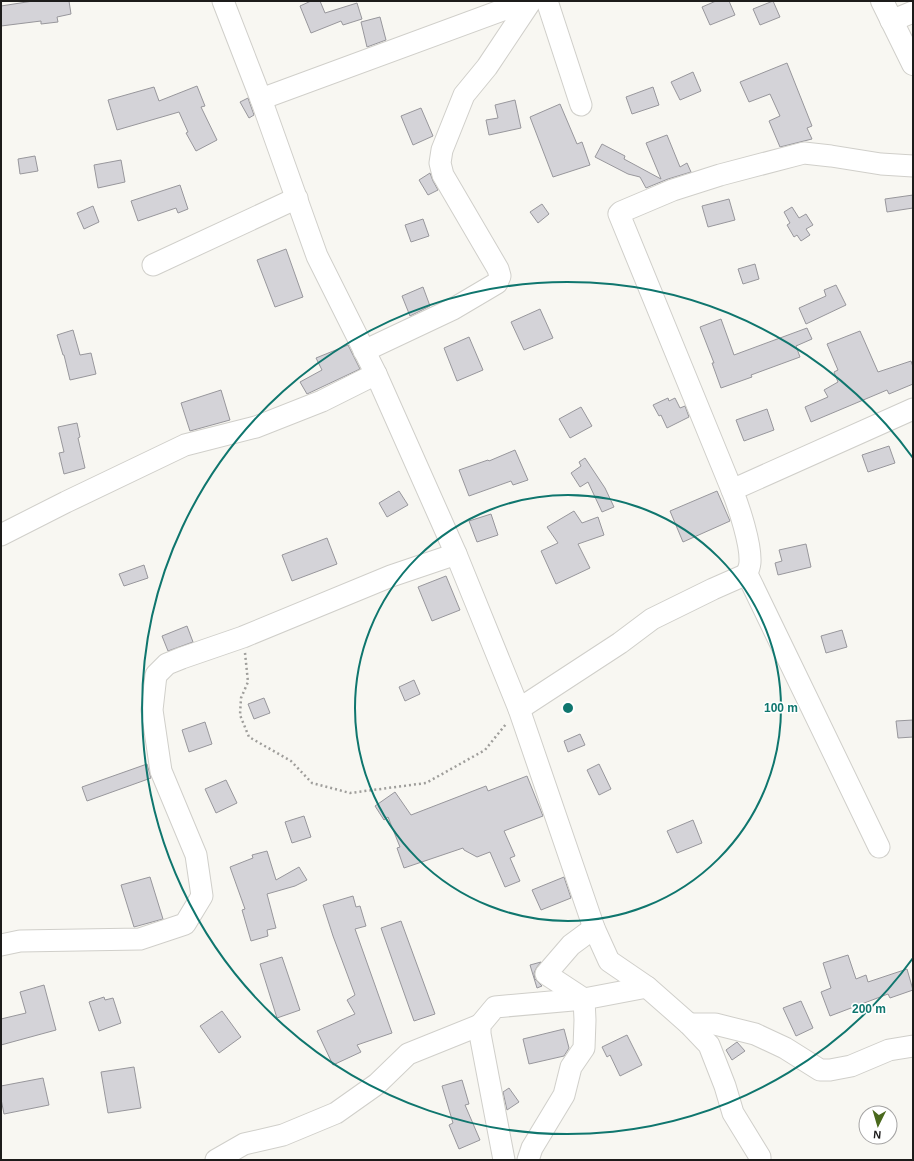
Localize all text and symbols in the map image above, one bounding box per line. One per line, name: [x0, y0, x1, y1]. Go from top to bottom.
centre of rings: [561, 701, 575, 715]
text: 100 m: [764, 701, 798, 715]
text: 200 m: [852, 1002, 886, 1016]
north arrow: [858, 1105, 898, 1145]
text: N: [873, 1129, 882, 1141]

